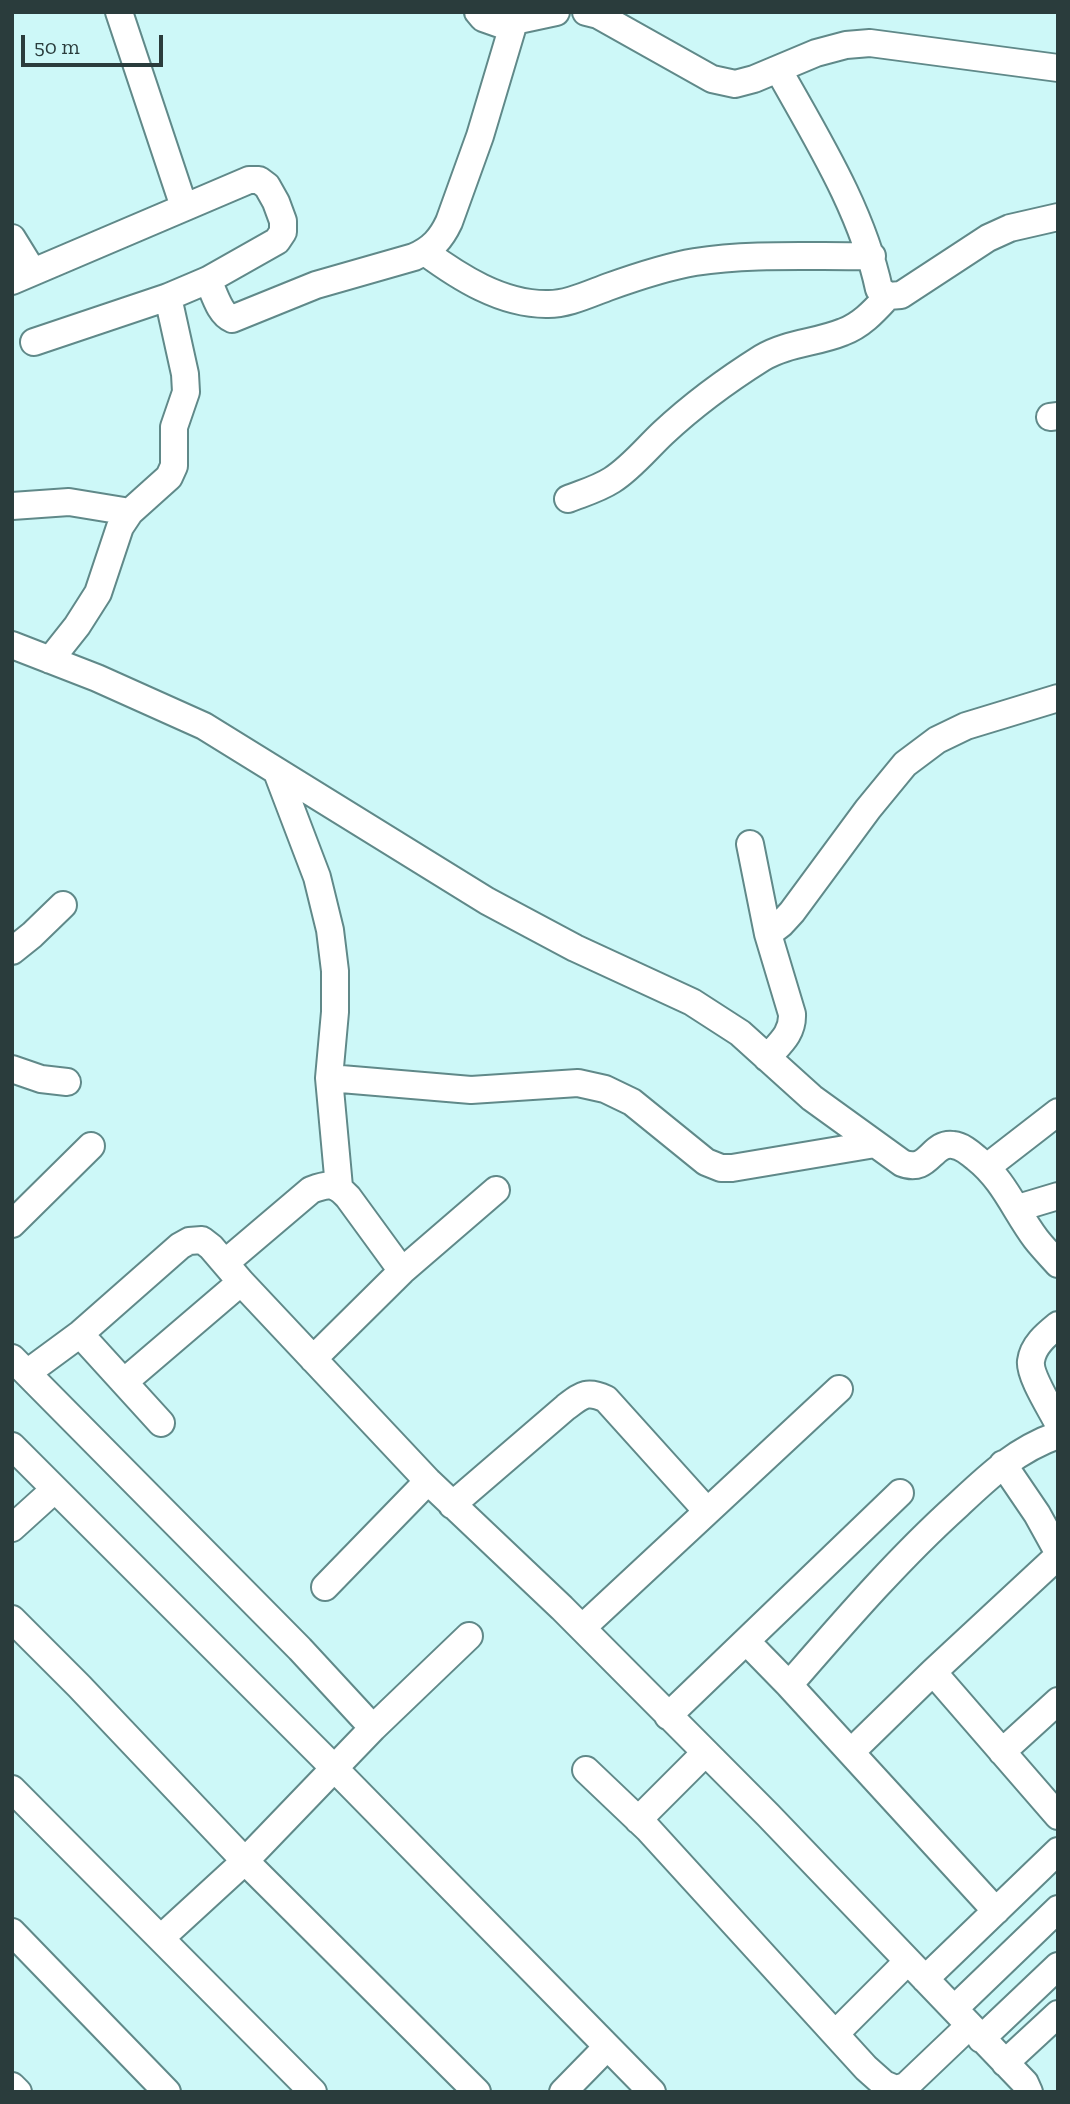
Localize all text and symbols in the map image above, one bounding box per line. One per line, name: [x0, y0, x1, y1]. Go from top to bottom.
scale bar: [24, 21, 166, 65]
text: 50 m: [34, 34, 80, 59]

